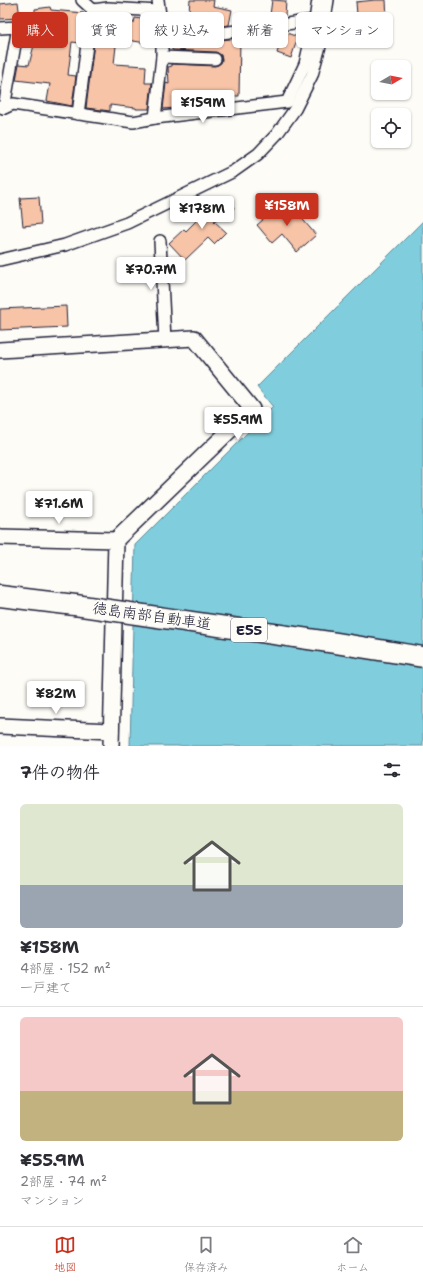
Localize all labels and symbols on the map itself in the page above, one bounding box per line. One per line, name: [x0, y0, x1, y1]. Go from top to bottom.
north arrow: [371, 60, 411, 100]
pin: ¥159M: [175, 90, 231, 124]
pin: ¥158M: [259, 193, 315, 227]
pin: ¥178M: [174, 196, 230, 230]
pin: ¥70.7M: [118, 257, 184, 291]
pin: ¥55.9M: [205, 407, 271, 441]
pin: ¥71.6M: [26, 491, 92, 525]
street label: 徳島南部自動車道: [91, 598, 213, 634]
road number: E55: [231, 618, 267, 642]
pin: ¥82M: [32, 681, 80, 715]

